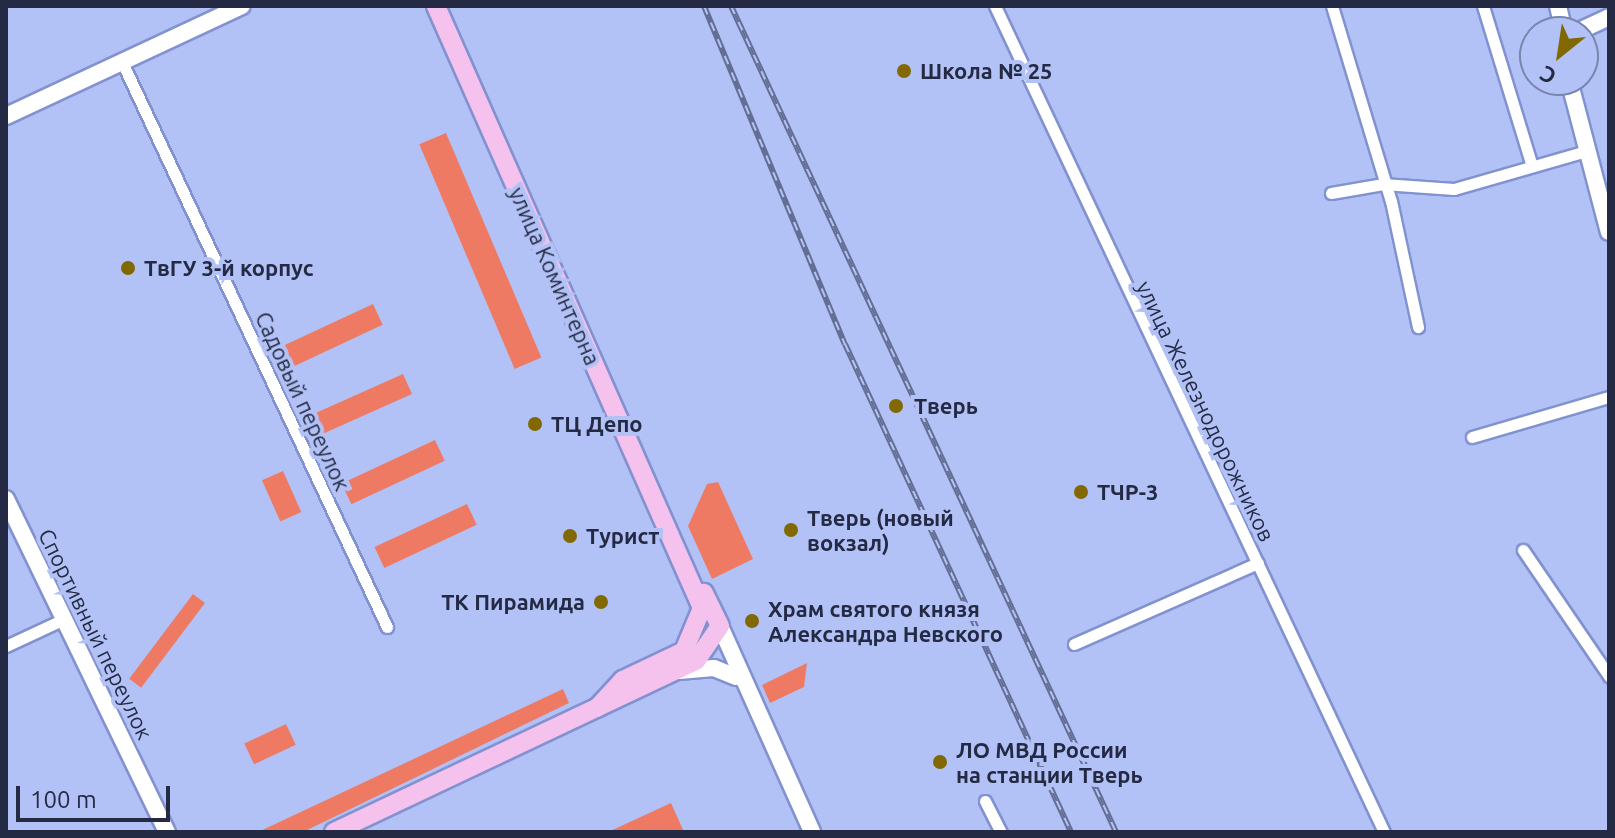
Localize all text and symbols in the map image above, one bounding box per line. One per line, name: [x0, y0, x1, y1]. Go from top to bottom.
north arrow: [1519, 16, 1599, 96]
place label: Школа № 25: [920, 58, 1053, 84]
text: С: [1535, 61, 1560, 90]
marker: Школа № 25: [895, 62, 913, 80]
street label: улица Коминтерна: [504, 183, 606, 369]
place label: ТвГУ 3-й корпус: [144, 255, 314, 281]
marker: ТвГУ 3-й корпус: [119, 259, 137, 277]
street label: улица Железнодорожников: [1131, 276, 1281, 546]
street label: Садовый переулок: [250, 307, 356, 495]
place label: Тверь: [914, 393, 978, 419]
marker: Тверь: [885, 395, 907, 417]
place label: ТЦ Депо: [551, 411, 643, 437]
marker: ТЦ Депо: [526, 415, 544, 433]
place label: ТЧР-3: [1097, 479, 1158, 505]
marker: ТЧР-3: [1072, 483, 1090, 501]
place label: Тверь (новый вокзал): [807, 504, 954, 556]
marker: Тверь (новый вокзал): [782, 521, 800, 539]
place label: Турист: [586, 523, 659, 549]
street label: Спортивный переулок: [33, 524, 159, 744]
marker: Турист: [561, 527, 579, 545]
place label: ТК Пирамида: [441, 589, 585, 615]
marker: ТК Пирамида: [592, 593, 610, 611]
place label: Храм святого князя Александра Невского: [768, 595, 1003, 646]
marker: Храм святого князя Александра Невского: [743, 612, 761, 630]
place label: ЛО МВД России на станции Тверь: [956, 736, 1143, 788]
marker: ЛО МВД России на станции Тверь: [931, 753, 949, 771]
scale bar: [20, 770, 174, 820]
text: 100 m: [30, 786, 97, 813]

